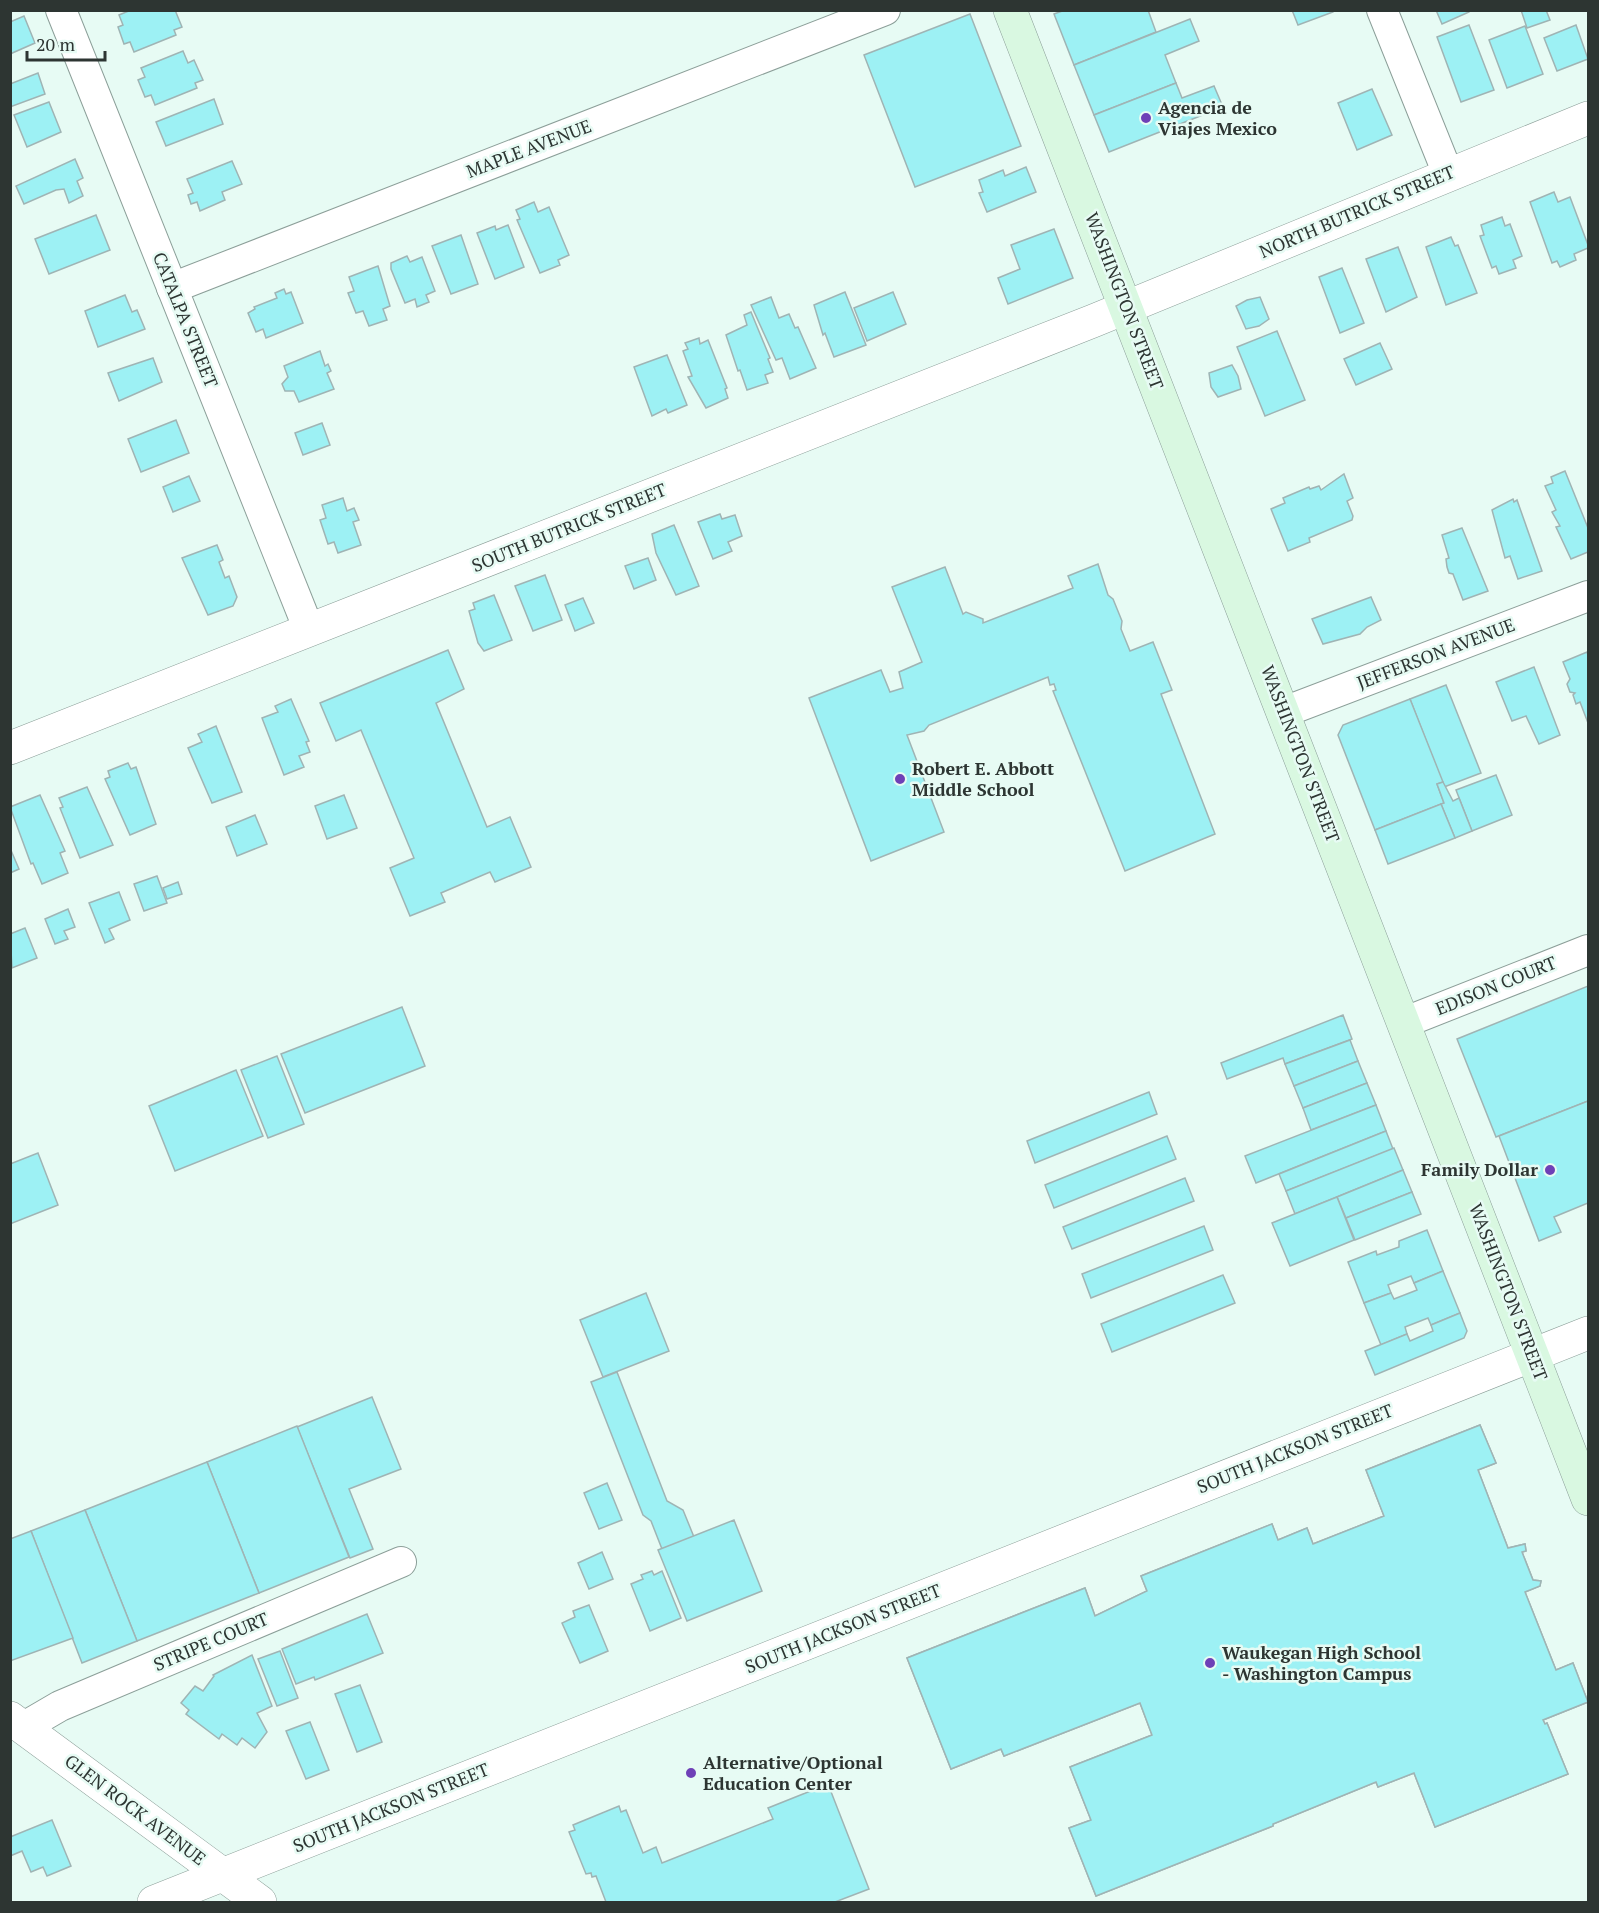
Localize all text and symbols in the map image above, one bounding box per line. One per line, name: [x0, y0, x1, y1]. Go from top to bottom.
scale bar: [27, 24, 105, 62]
text: 20 m: [36, 32, 76, 56]
place label: Agencia de Viajes Mexico: [1158, 95, 1277, 140]
marker: Agencia de Viajes Mexico: [1139, 111, 1153, 125]
street label: MAPLE AVENUE: [463, 113, 595, 183]
street label: NORTH BUTRICK STREET: [1255, 159, 1458, 263]
street label: WASHINGTON STREET: [1080, 209, 1170, 393]
street label: CATALPA STREET: [148, 248, 224, 391]
street label: SOUTH BUTRICK STREET: [468, 477, 669, 577]
street label: JEFFERSON AVENUE: [1353, 612, 1518, 694]
street label: WASHINGTON STREET: [1256, 662, 1346, 846]
place label: Robert E. Abbott Middle School: [912, 756, 1054, 801]
marker: Robert E. Abbott Middle School: [893, 772, 907, 786]
street label: EDISON COURT: [1432, 950, 1560, 1020]
place label: Family Dollar: [1421, 1157, 1538, 1181]
marker: Family Dollar: [1543, 1163, 1557, 1177]
street label: WASHINGTON STREET: [1464, 1200, 1554, 1384]
street label: SOUTH JACKSON STREET: [1193, 1398, 1396, 1498]
street label: SOUTH JACKSON STREET: [741, 1578, 944, 1678]
street label: STRIPE COURT: [150, 1606, 272, 1676]
place label: Waukegan High School - Washington Campus: [1222, 1640, 1421, 1685]
marker: Waukegan High School - Washington Campus: [1203, 1656, 1217, 1670]
street label: GLEN ROCK AVENUE: [60, 1748, 211, 1870]
place label: Alternative/Optional Education Center: [703, 1750, 883, 1795]
street label: SOUTH JACKSON STREET: [289, 1757, 492, 1857]
marker: Alternative/Optional Education Center: [684, 1766, 698, 1780]

